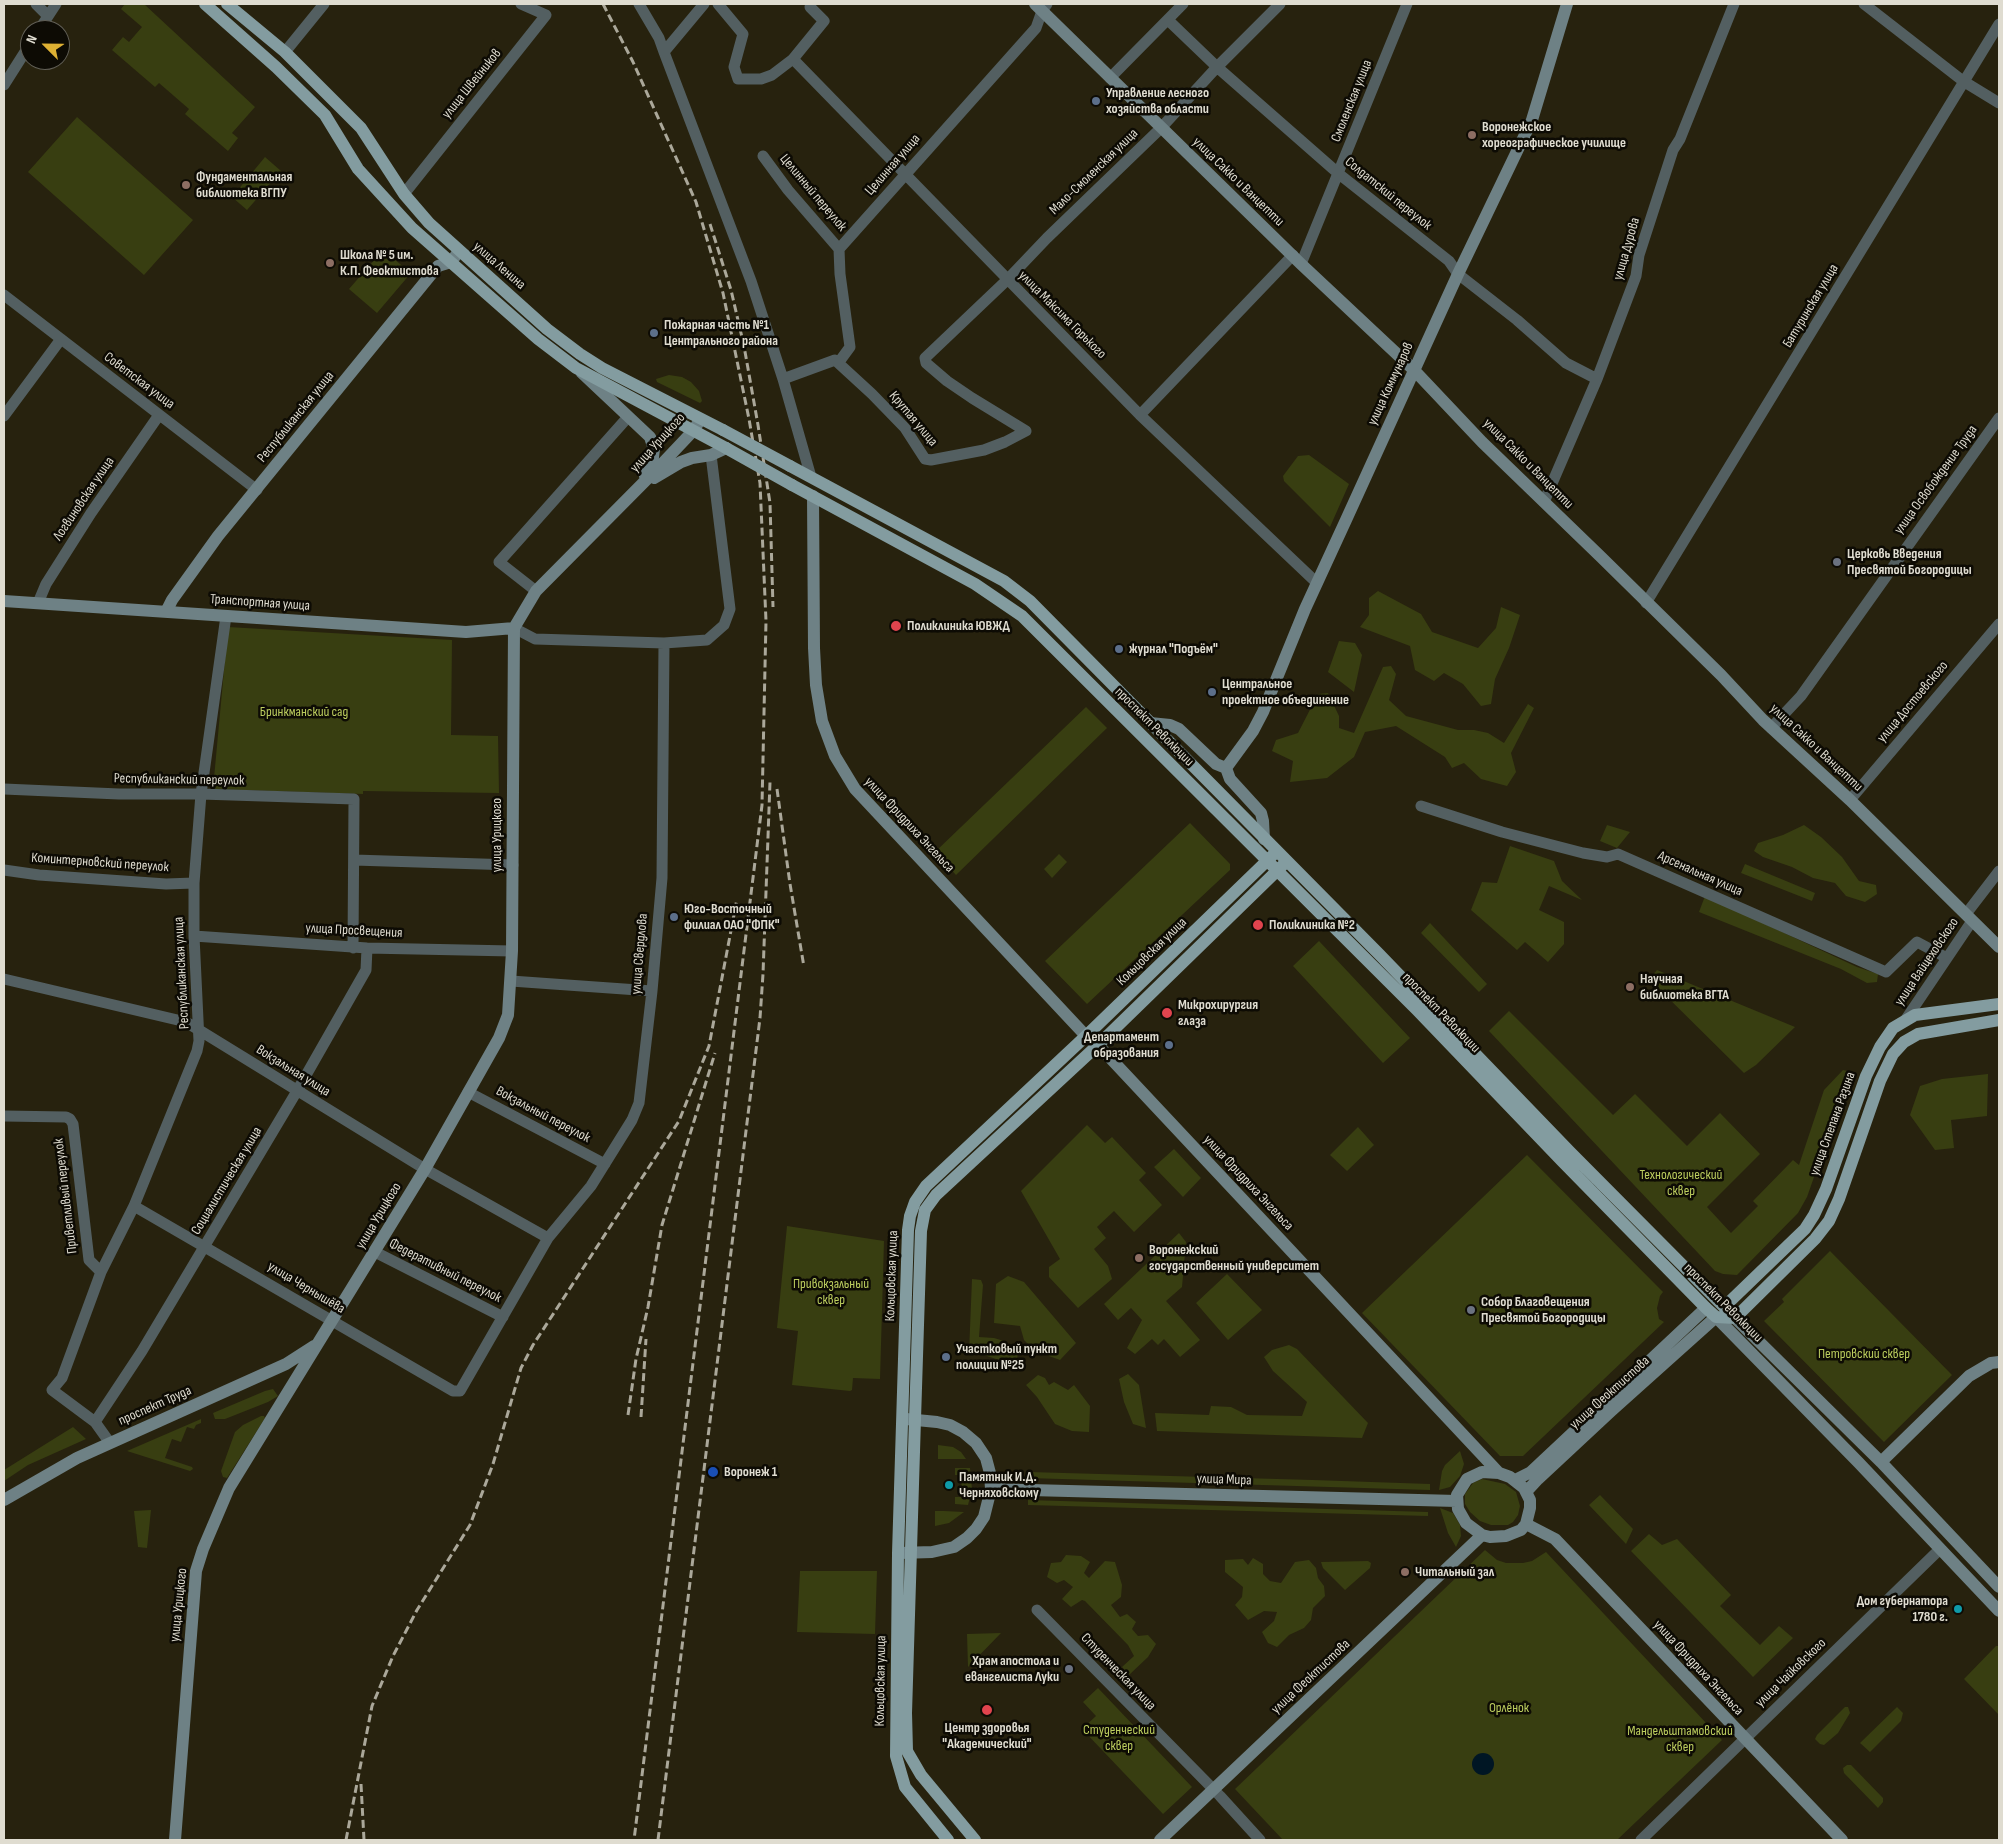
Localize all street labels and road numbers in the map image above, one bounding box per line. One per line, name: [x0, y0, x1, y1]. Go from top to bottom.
street label: улица Швейников: [439, 46, 505, 122]
street label: Смоленская улица: [1328, 57, 1376, 145]
street label: Мало-Смоленская улица: [1046, 125, 1142, 219]
street label: Целинная улица: [862, 131, 924, 199]
street label: улица Сакко и Ванцетти: [1189, 134, 1287, 230]
street label: Целинный переулок: [776, 151, 850, 235]
street label: Солдатский переулок: [1341, 154, 1435, 234]
street label: улица Дурова: [1610, 216, 1644, 282]
street label: улица Ленина: [469, 239, 529, 293]
street label: Батуринская улица: [1779, 261, 1843, 351]
street label: улица Максима Горького: [1015, 268, 1109, 362]
street label: улица Коммунаров: [1365, 340, 1417, 428]
street label: Советская улица: [100, 349, 178, 413]
street label: Республиканская улица: [254, 368, 338, 466]
street label: Крутая улица: [885, 388, 941, 450]
street label: улица Урицкого: [627, 410, 689, 476]
street label: улица Сакко и Ванцетти: [1479, 415, 1577, 513]
street label: улица Освобождение Труда: [1891, 422, 1981, 538]
street label: Логвиновская улица: [50, 454, 118, 544]
street label: Транспортная улица: [210, 591, 310, 615]
street label: улица Достоевского: [1874, 658, 1952, 746]
street label: проспект Революции: [1111, 684, 1197, 770]
street label: улица Сакко и Ванцетти: [1766, 701, 1866, 795]
street label: Республиканский переулок: [114, 770, 244, 790]
street label: улица Фридриха Энгельса: [860, 774, 958, 876]
street label: улица Урицкого: [489, 798, 505, 872]
street label: Арсенальная улица: [1655, 848, 1745, 900]
street label: Коминтерновский переулок: [31, 850, 169, 876]
street label: улица Свердлова: [628, 913, 652, 995]
street label: Кольцовская улица: [1113, 914, 1191, 990]
street label: улица Вайцеховского: [1891, 915, 1963, 1009]
street label: Республиканская улица: [171, 916, 193, 1030]
street label: улица Просвещения: [305, 920, 403, 942]
street label: проспект Революции: [1399, 969, 1483, 1057]
street label: Вокзальная улица: [253, 1042, 333, 1100]
street label: улица Степана Разина: [1806, 1070, 1860, 1178]
street label: Вокзальный переулок: [493, 1083, 593, 1147]
street label: Социалистическая улица: [188, 1124, 266, 1238]
street label: улица Фридриха Энгельса: [1199, 1132, 1297, 1234]
street label: Приветливый переулок: [51, 1137, 81, 1255]
street label: улица Урицкого: [353, 1180, 405, 1252]
street label: Кольцовская улица: [882, 1230, 902, 1322]
street label: Федеративный переулок: [386, 1235, 504, 1307]
street label: улица Чернышёва: [264, 1258, 348, 1318]
street label: проспект Революции: [1680, 1260, 1766, 1346]
street label: улица Феоктистова: [1567, 1353, 1653, 1433]
street label: проспект Труда: [116, 1382, 194, 1430]
street label: улица Мира: [1196, 1471, 1252, 1489]
street label: улица Урицкого: [167, 1567, 191, 1643]
street label: улица Фридриха Энгельса: [1649, 1617, 1747, 1719]
street label: Студенческая улица: [1077, 1630, 1159, 1714]
street label: Кольцовская улица: [872, 1635, 890, 1727]
street label: улица Чайковского: [1752, 1635, 1830, 1711]
street label: улица Феоктистова: [1268, 1636, 1354, 1718]

